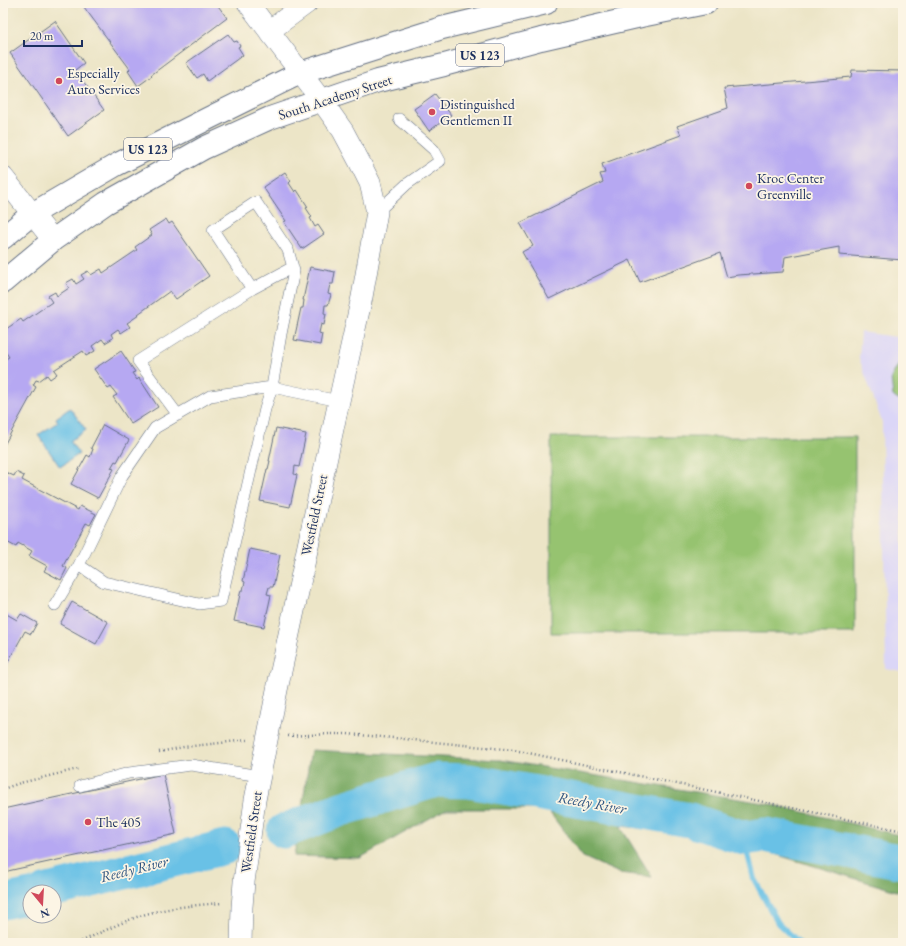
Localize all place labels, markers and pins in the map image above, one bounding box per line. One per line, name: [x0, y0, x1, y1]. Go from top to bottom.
place label: Especially Auto Services: [66, 64, 140, 98]
marker: Especially Auto Services: [54, 76, 64, 86]
place label: Distinguished Gentlemen II: [440, 95, 516, 129]
marker: Distinguished Gentlemen II: [427, 107, 437, 117]
place label: Kroc Center Greenville: [757, 169, 824, 203]
marker: Kroc Center Greenville: [744, 181, 754, 191]
place label: The 405: [96, 813, 141, 831]
marker: The 405: [83, 817, 93, 827]

